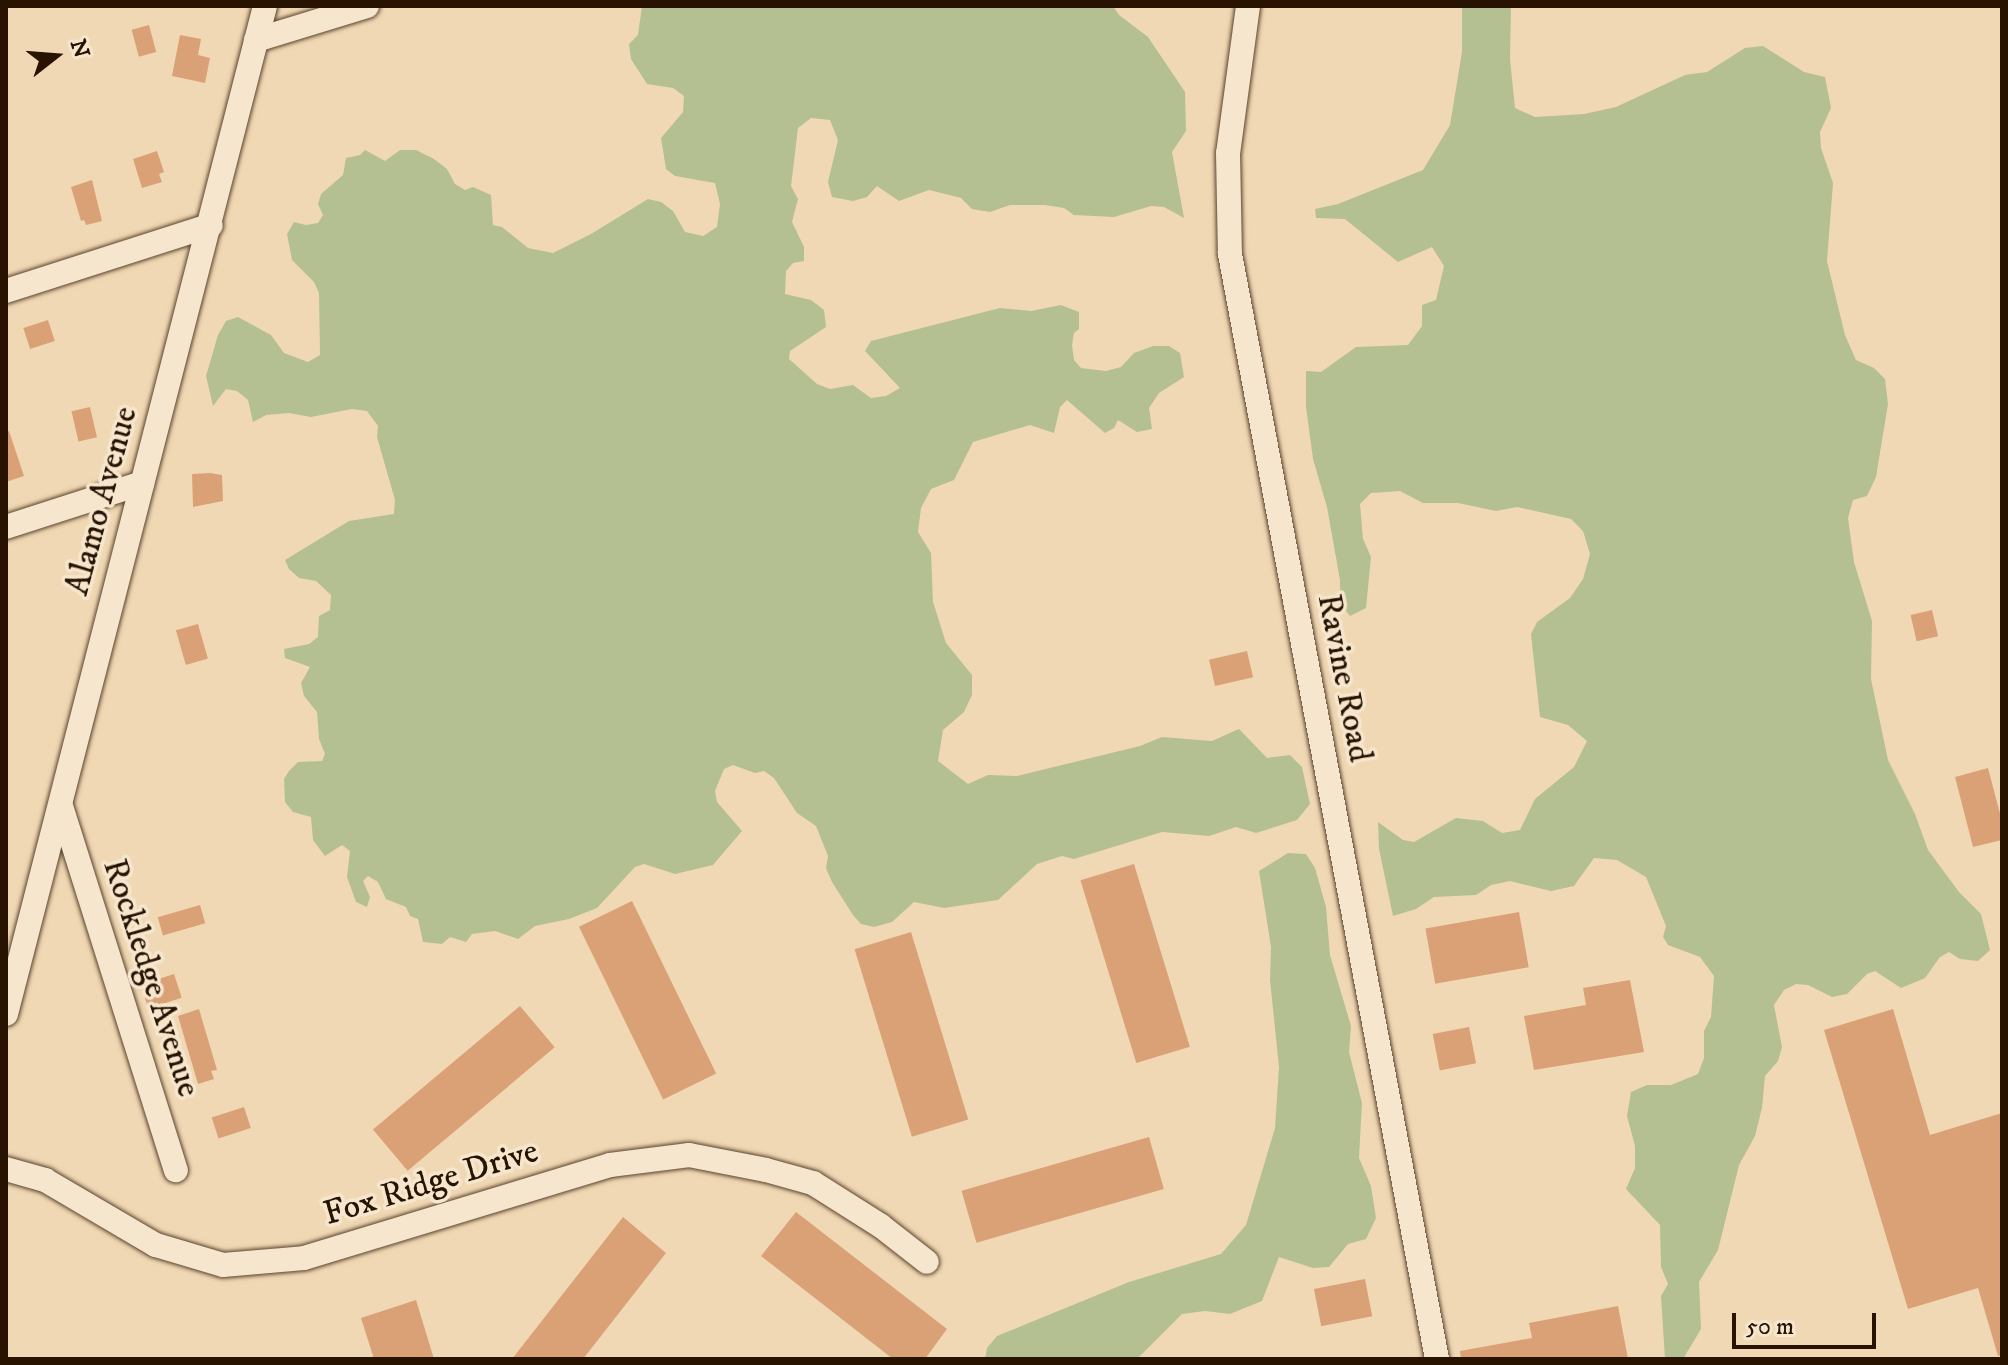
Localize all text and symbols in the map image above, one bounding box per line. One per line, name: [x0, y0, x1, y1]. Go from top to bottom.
north arrow: [16, 16, 96, 96]
text: N: [64, 36, 95, 61]
street label: Alamo Avenue: [57, 402, 147, 600]
street label: Ravine Road: [1308, 591, 1380, 765]
street label: Rockledge Avenue: [93, 854, 209, 1102]
street label: Fox Ridge Drive: [319, 1131, 543, 1235]
scale bar: [1736, 1297, 1880, 1347]
text: 50 m: [1746, 1312, 1794, 1342]

